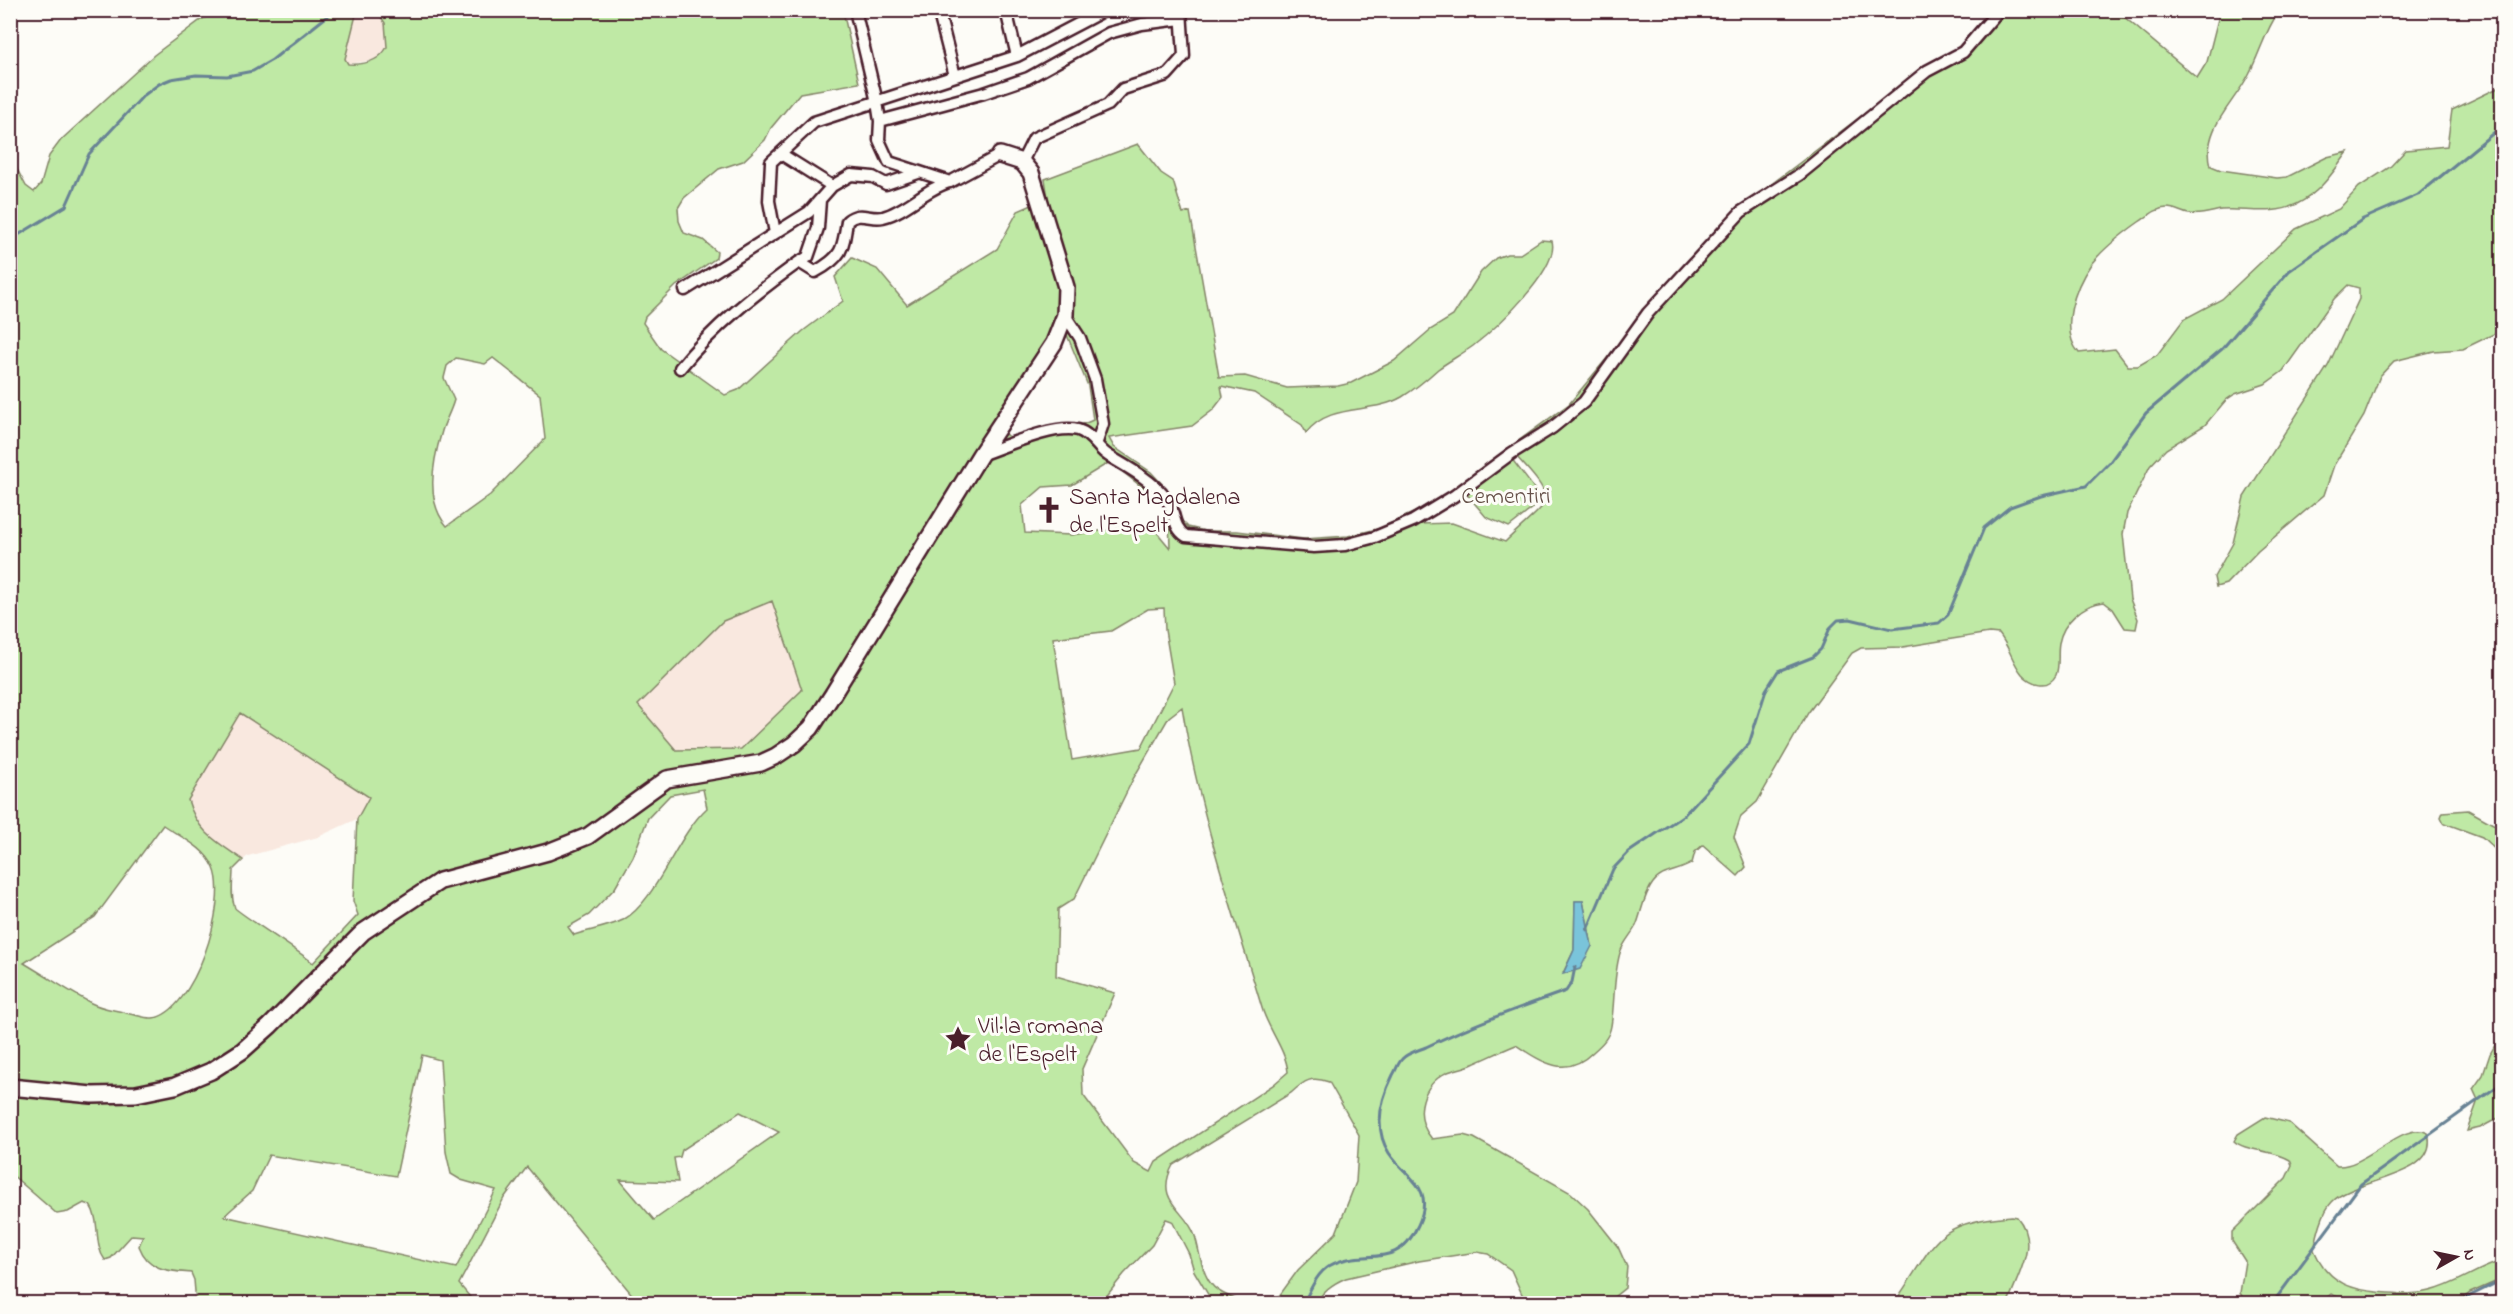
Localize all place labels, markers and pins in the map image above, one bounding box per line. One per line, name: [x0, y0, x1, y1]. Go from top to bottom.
place label: Santa Magdalena de l'Espelt: [1069, 481, 1241, 544]
church icon: Santa Magdalena de l'Espelt: [1034, 495, 1064, 525]
place label: Vil·la romana de l'Espelt: [977, 1010, 1103, 1073]
place icon: Vil·la romana de l'Espelt: [943, 1024, 973, 1054]

